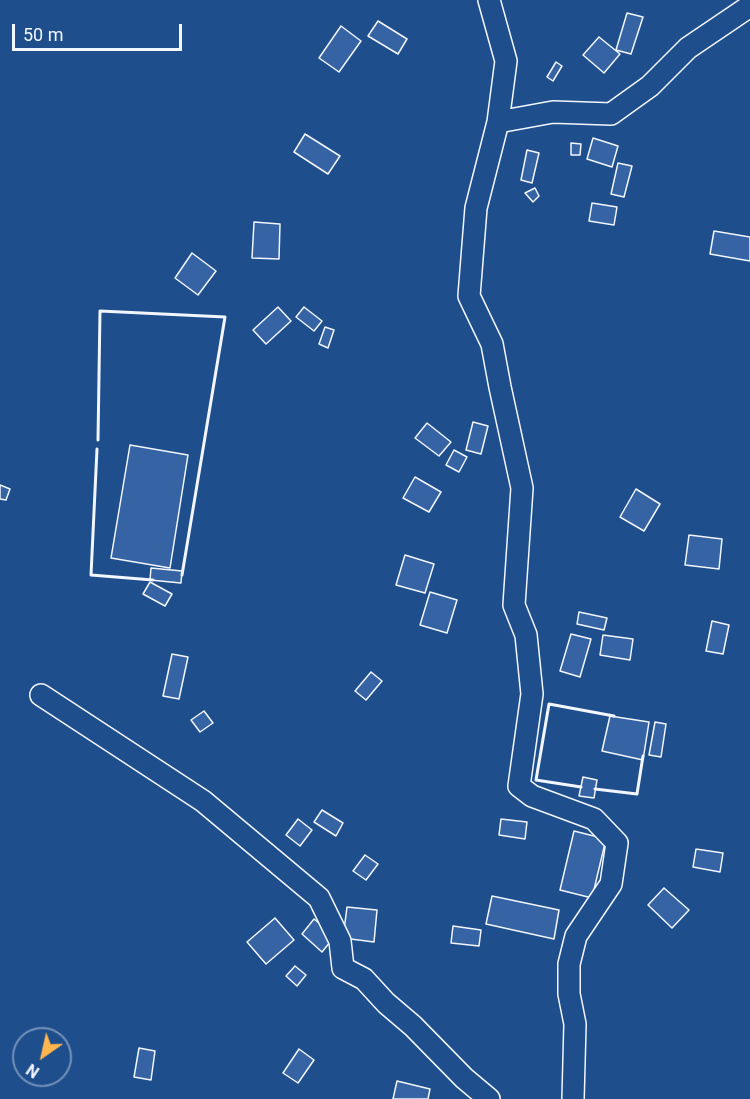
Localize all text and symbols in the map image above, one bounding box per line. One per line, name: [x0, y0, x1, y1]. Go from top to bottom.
scale bar: [15, 12, 184, 50]
text: 50 m: [23, 24, 63, 45]
north arrow: [12, 1027, 72, 1087]
text: N: [23, 1060, 43, 1082]

